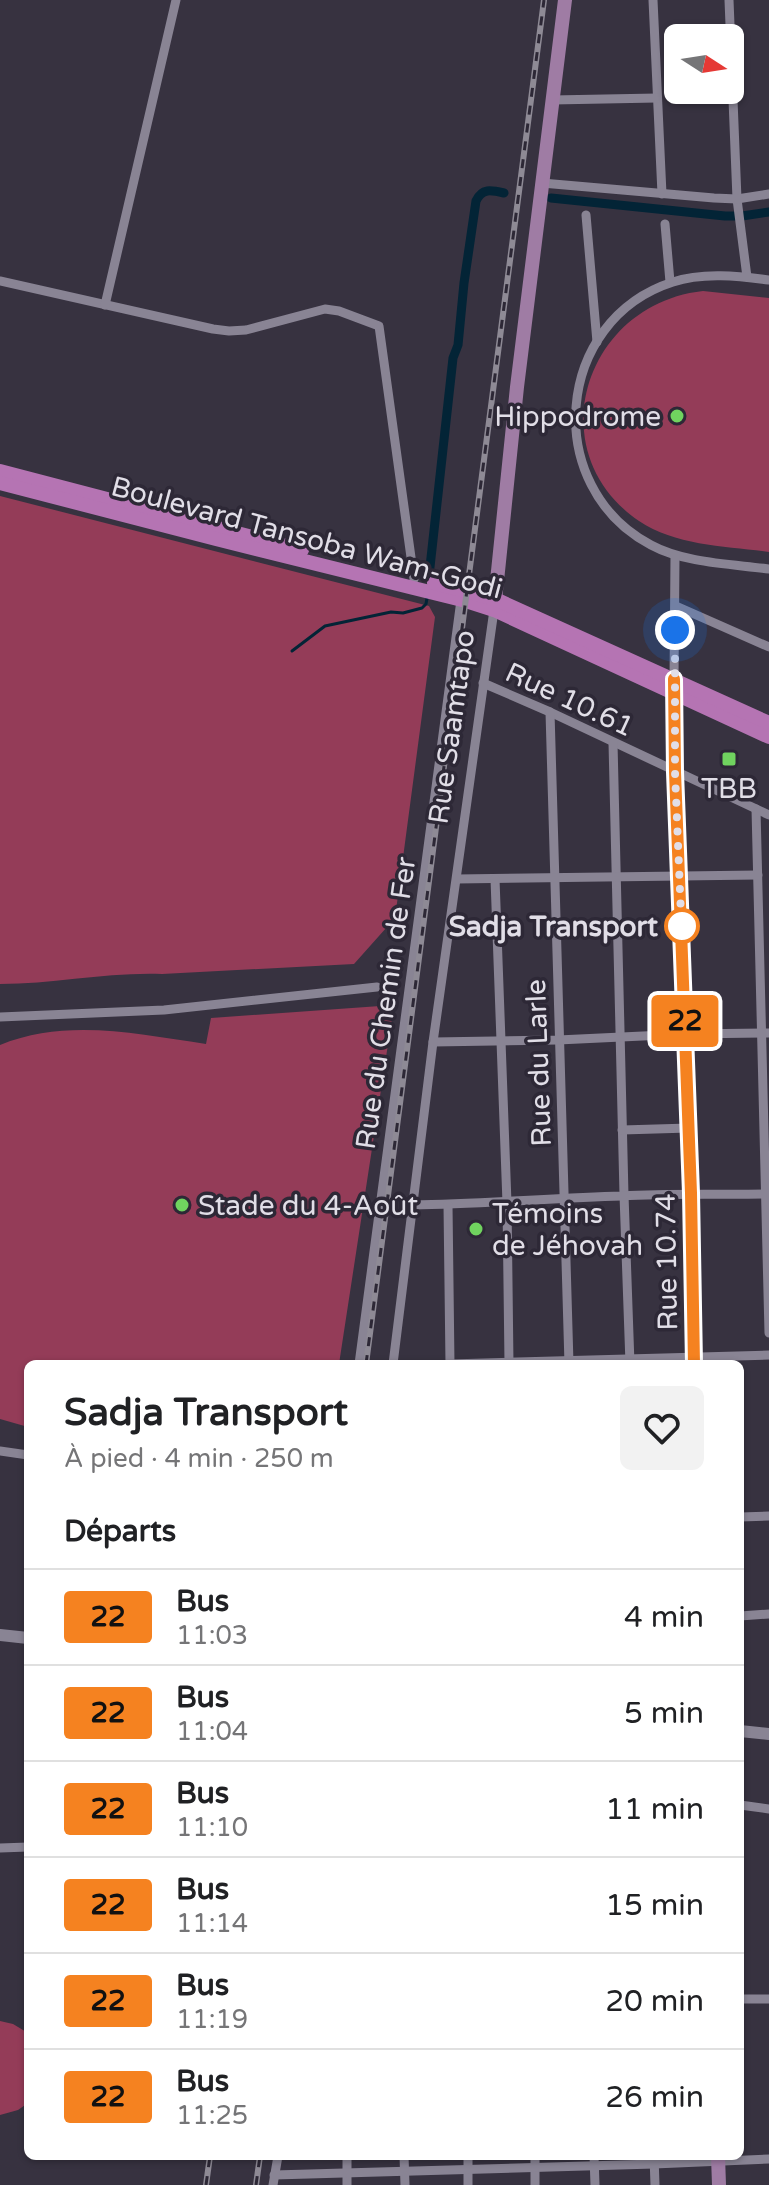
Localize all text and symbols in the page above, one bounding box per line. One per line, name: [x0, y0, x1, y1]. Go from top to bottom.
north arrow: [664, 24, 744, 104]
map controls: [664, 24, 744, 104]
place label: Hippodrome: [494, 400, 661, 434]
marker: Hippodrome: [668, 407, 686, 425]
street label: Boulevard Tansoba Wam-Godi: [108, 469, 506, 607]
your location: [655, 610, 695, 650]
street label: Rue Saamtapo: [422, 628, 482, 826]
street label: Rue 10.61: [500, 655, 639, 744]
marker: TBB: [720, 750, 738, 768]
place label: TBB: [701, 772, 757, 806]
street label: Rue du Chemin de Fer: [349, 855, 423, 1151]
marker: Sadja Transport: [665, 909, 699, 943]
place label: Sadja Transport: [449, 910, 658, 944]
street label: Rue du Larle: [519, 979, 559, 1147]
line badge: 22: [649, 995, 721, 1047]
text: 22: [667, 1004, 703, 1038]
place label: Stade du 4-Août: [198, 1189, 418, 1223]
street label: Rue 10.74: [649, 1193, 685, 1331]
marker: Stade du 4-Août: [173, 1196, 191, 1214]
place label: Témoins de Jéhovah: [492, 1197, 643, 1263]
marker: Témoins de Jéhovah: [467, 1220, 485, 1238]
button: heart: [620, 1386, 704, 1470]
text: Sadja Transport: [64, 1390, 348, 1436]
text: À pied · 4 min · 250 m: [64, 1443, 334, 1474]
text: Départs: [64, 1513, 176, 1550]
text: Bus: [176, 1583, 229, 1620]
text: 4 min: [624, 1599, 704, 1636]
text: 22: [90, 1600, 126, 1634]
text: 11:03: [176, 1620, 248, 1651]
text: Bus: [176, 1679, 229, 1716]
text: 5 min: [624, 1695, 704, 1732]
text: 22: [90, 1696, 126, 1730]
text: 11:04: [176, 1716, 248, 1747]
text: Bus: [176, 1775, 229, 1812]
text: 11 min: [605, 1791, 704, 1828]
text: 22: [90, 1792, 126, 1826]
text: 11:10: [176, 1812, 248, 1843]
text: Bus: [176, 1871, 229, 1908]
text: 15 min: [605, 1887, 704, 1924]
text: 22: [90, 1888, 126, 1922]
text: 11:14: [176, 1908, 248, 1939]
text: Bus: [176, 1967, 229, 2004]
text: 20 min: [605, 1983, 704, 2020]
text: 22: [90, 1984, 126, 2018]
text: 11:19: [176, 2004, 248, 2035]
text: Bus: [176, 2063, 229, 2100]
text: 26 min: [605, 2079, 704, 2116]
text: 22: [90, 2080, 126, 2114]
text: 11:25: [176, 2100, 248, 2131]

